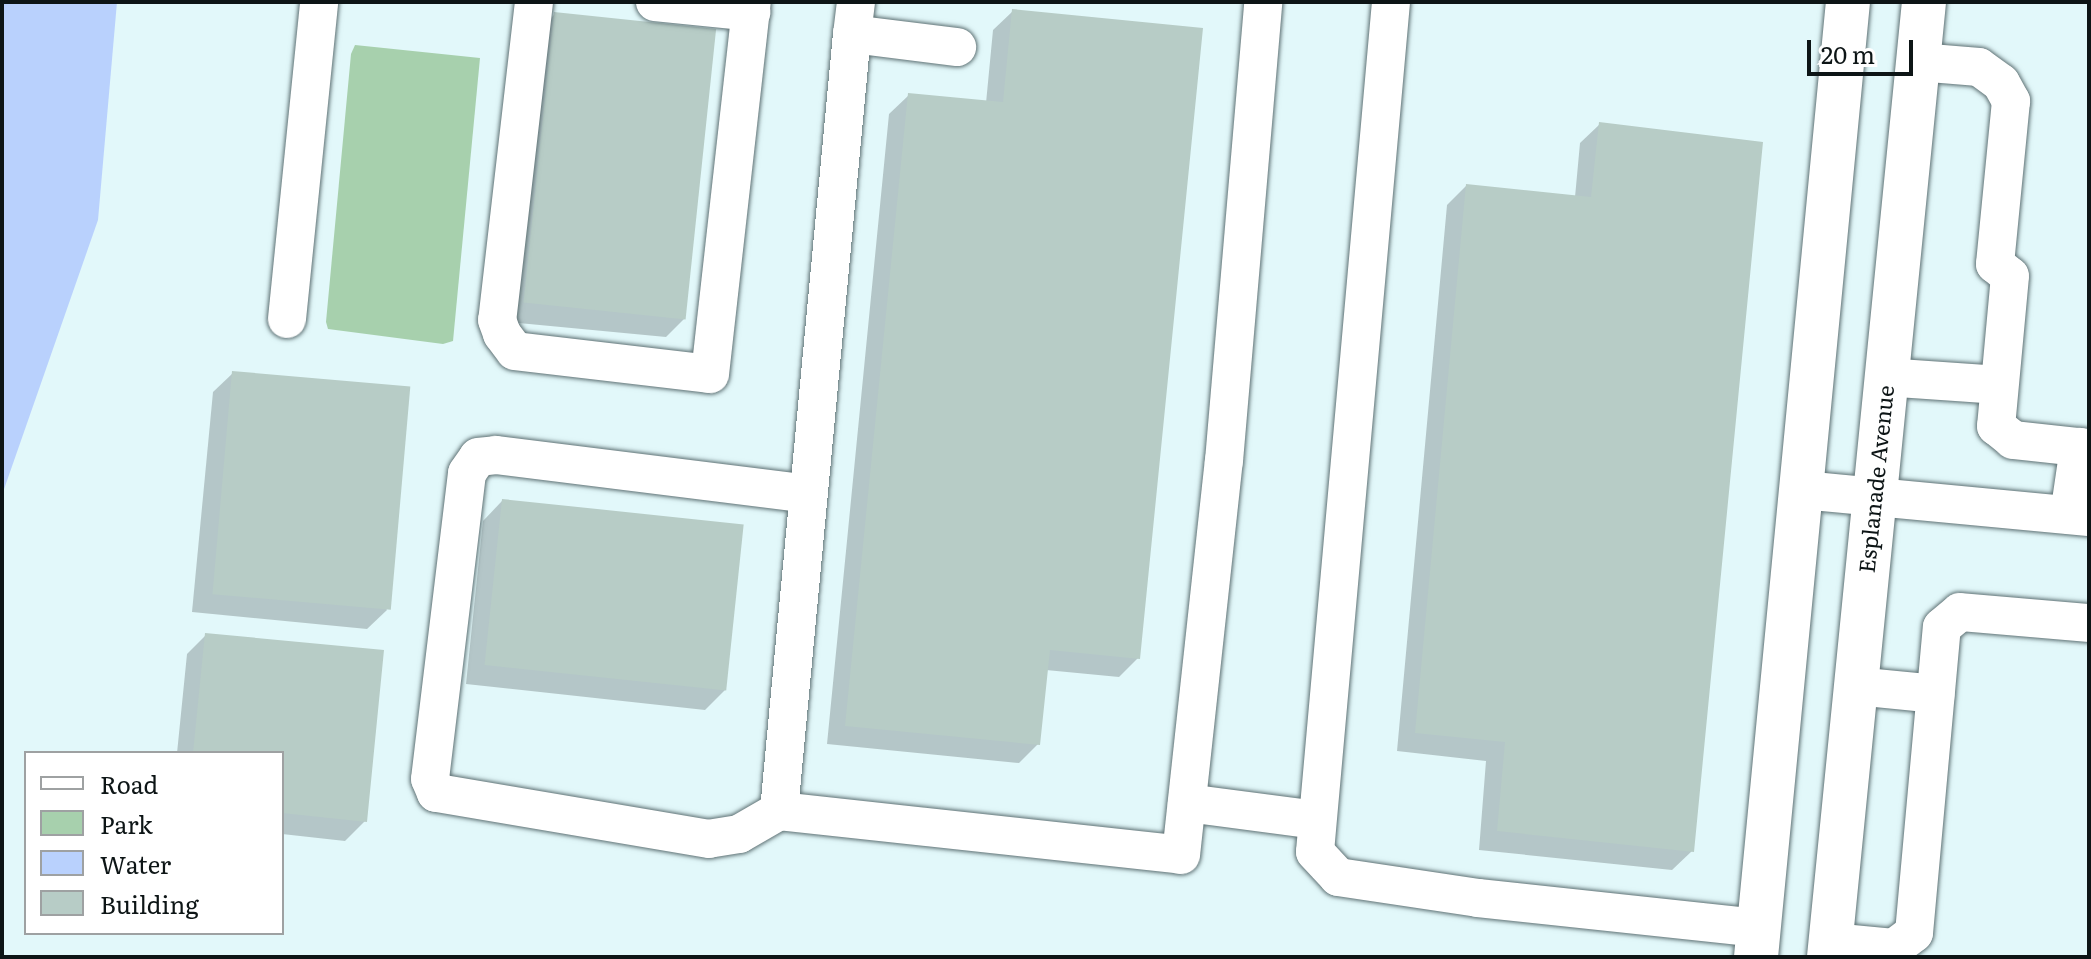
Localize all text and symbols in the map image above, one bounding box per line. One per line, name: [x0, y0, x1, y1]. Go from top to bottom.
scale bar: [1811, 24, 1917, 74]
text: 20 m: [1821, 36, 1875, 71]
street label: Esplanade Avenue: [1852, 384, 1898, 574]
legend: [24, 751, 284, 935]
text: Road: [100, 766, 158, 801]
text: Park: [100, 806, 153, 841]
text: Water: [100, 846, 171, 881]
text: Building: [100, 886, 199, 921]

